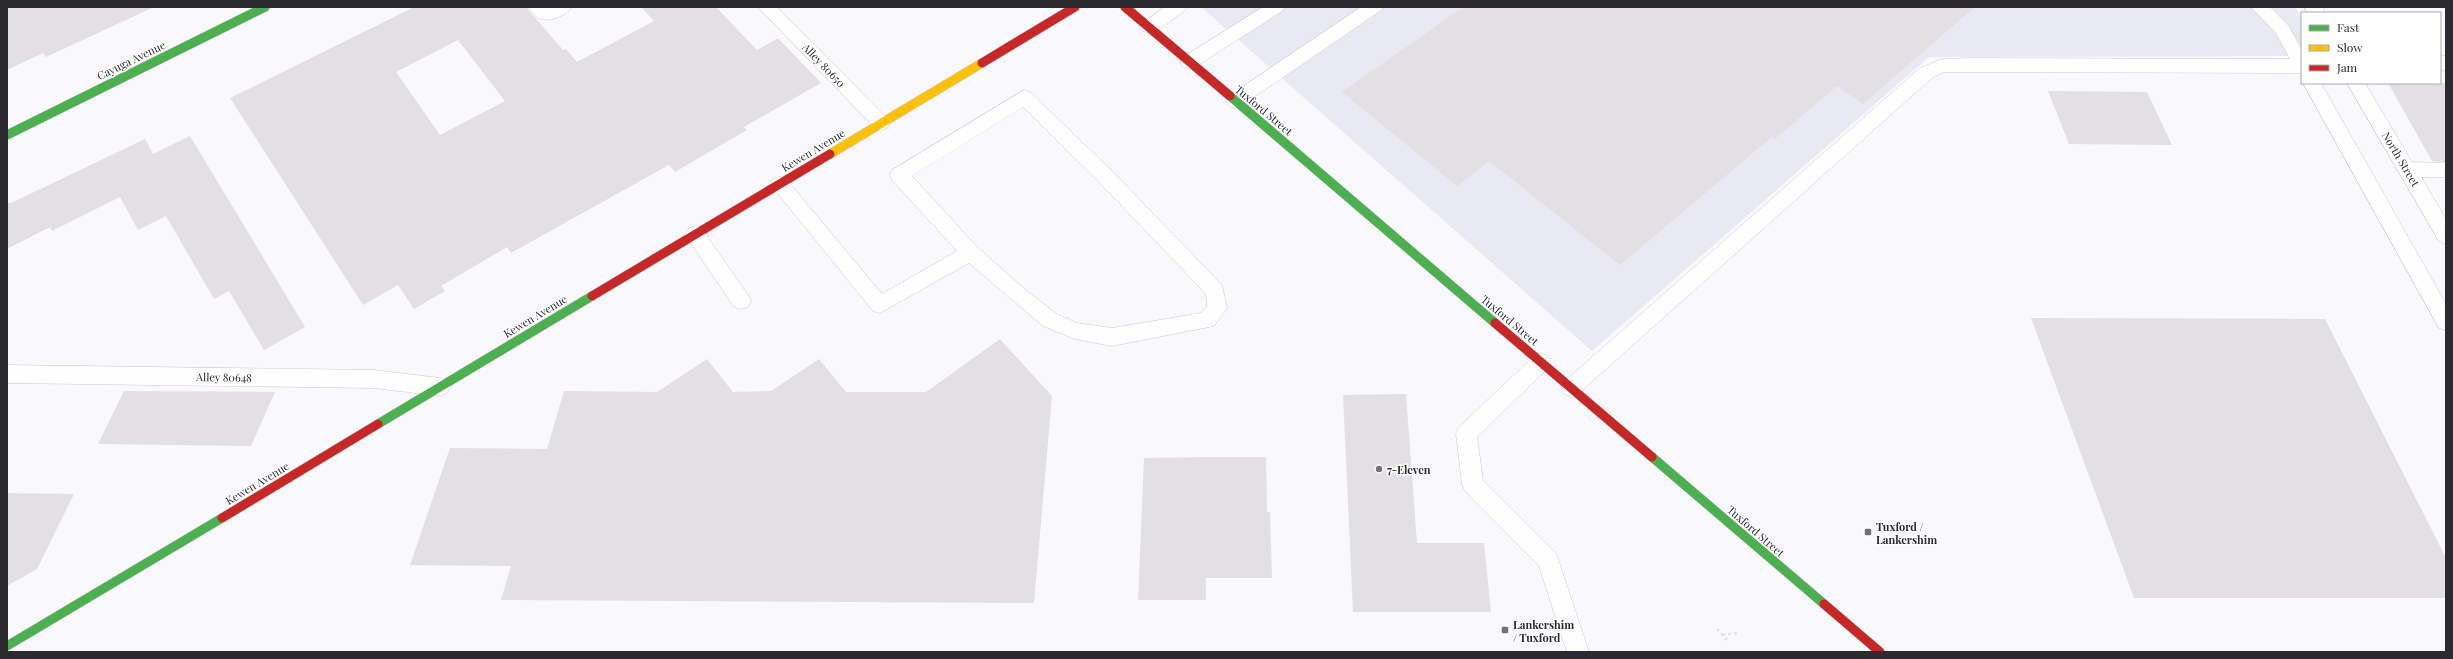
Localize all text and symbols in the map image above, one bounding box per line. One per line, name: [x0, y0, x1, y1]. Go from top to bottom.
legend: [2301, 12, 2441, 84]
text: Fast: [2337, 19, 2360, 35]
street label: Cayuga Avenue: [94, 37, 168, 83]
street label: Alley 80650: [799, 39, 849, 91]
text: Slow: [2337, 39, 2363, 55]
text: Jam: [2336, 59, 2358, 75]
street label: Tuxford Street: [1232, 81, 1296, 139]
street label: Kewen Avenue: [778, 125, 848, 175]
street label: North Street: [2379, 129, 2423, 189]
street label: Kewen Avenue: [500, 291, 570, 341]
street label: Tuxford Street: [1478, 291, 1542, 349]
street label: Alley 80648: [195, 369, 252, 385]
street label: Kewen Avenue: [222, 458, 292, 508]
place label: 7-Eleven: [1387, 462, 1431, 477]
marker: 7-Eleven: [1374, 464, 1384, 474]
street label: Tuxford Street: [1724, 502, 1788, 560]
place label: Tuxford / Lankershim: [1876, 519, 1937, 547]
marker: Tuxford / Lankershim: [1863, 527, 1873, 537]
place label: Lankershim / Tuxford: [1513, 617, 1574, 645]
marker: Lankershim / Tuxford: [1500, 625, 1510, 635]

